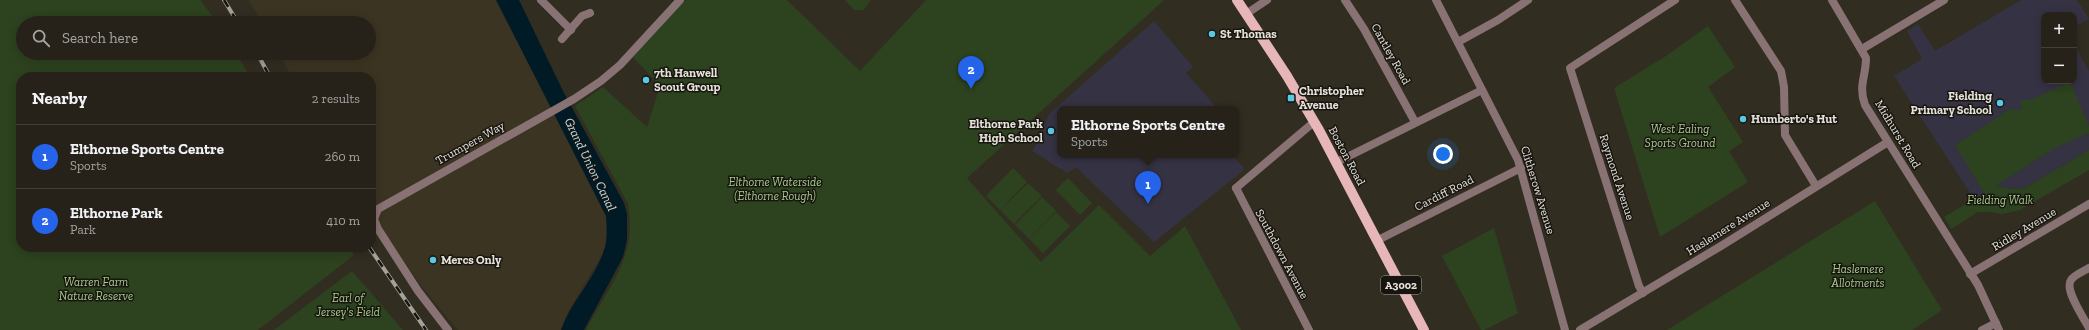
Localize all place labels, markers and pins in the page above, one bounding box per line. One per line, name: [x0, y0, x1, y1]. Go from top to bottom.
place label: St Thomas: [1220, 27, 1277, 41]
marker: St Thomas: [1207, 29, 1217, 39]
pin: 2: [958, 56, 984, 89]
place label: 7th Hanwell Scout Group: [654, 66, 720, 94]
marker: 7th Hanwell Scout Group: [641, 75, 651, 85]
place label: Christopher Avenue: [1299, 84, 1365, 112]
place label: Fielding Primary School: [1910, 89, 1993, 117]
marker: Christopher Avenue: [1286, 93, 1296, 103]
marker: Fielding Primary School: [1995, 98, 2005, 108]
place label: Humberto's Hut: [1751, 112, 1837, 126]
marker: Humberto's Hut: [1738, 114, 1748, 124]
place label: Elthorne Park High School: [969, 117, 1044, 145]
marker: Elthorne Park High School: [1046, 126, 1056, 136]
pin: 1: [1135, 171, 1161, 204]
place label: Mercs Only: [441, 253, 502, 267]
marker: Mercs Only: [428, 255, 438, 265]

